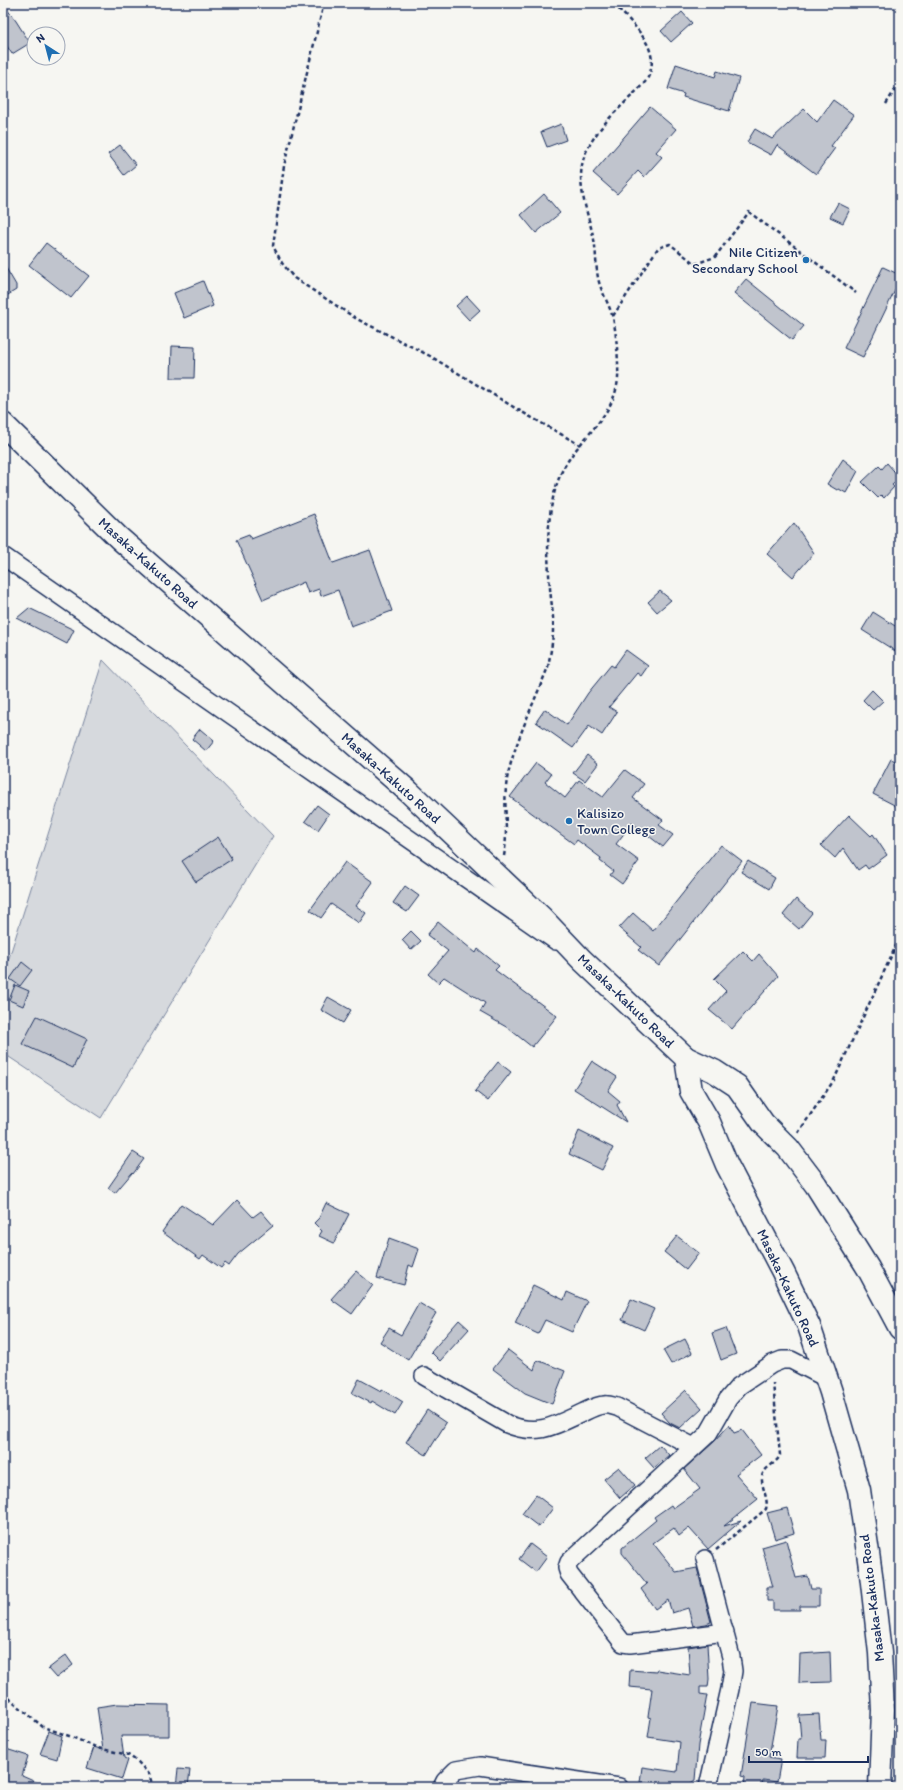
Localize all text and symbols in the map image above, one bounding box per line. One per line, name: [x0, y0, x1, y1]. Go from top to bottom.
north arrow: [26, 26, 66, 66]
text: N: [34, 31, 47, 46]
place label: Nile Citizen Secondary School: [692, 244, 798, 277]
marker: Nile Citizen Secondary School: [801, 255, 811, 265]
street label: Masaka-Kakuto Road: [95, 514, 202, 612]
street label: Masaka-Kakuto Road: [338, 729, 445, 827]
place label: Kalisizo Town College: [577, 805, 656, 838]
marker: Kalisizo Town College: [564, 816, 574, 826]
street label: Masaka-Kakuto Road: [574, 950, 678, 1052]
street label: Masaka-Kakuto Road: [753, 1226, 823, 1350]
street label: Masaka-Kakuto Road: [856, 1533, 888, 1663]
scale bar: [749, 1738, 868, 1764]
text: 50 m: [755, 1745, 781, 1759]

